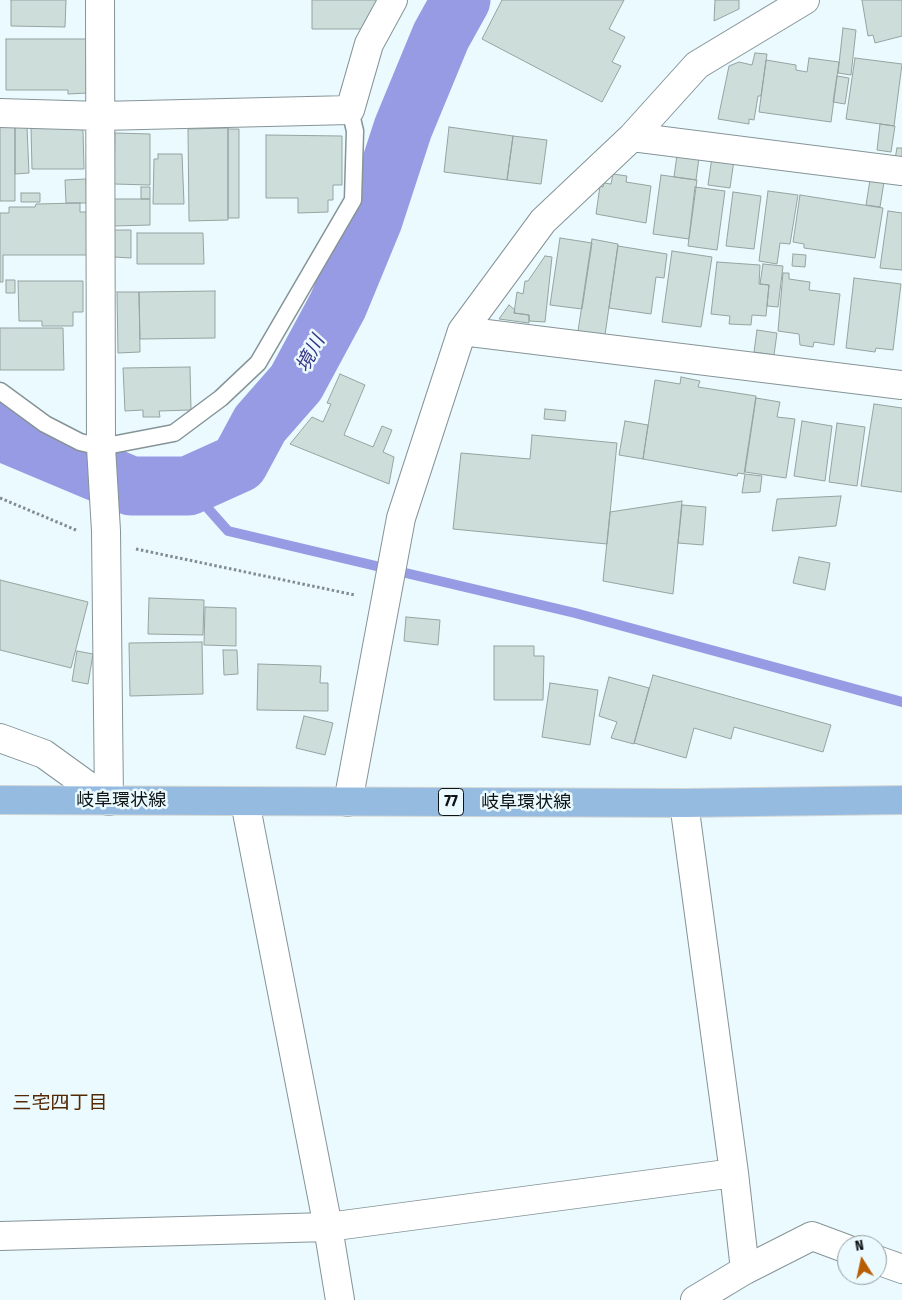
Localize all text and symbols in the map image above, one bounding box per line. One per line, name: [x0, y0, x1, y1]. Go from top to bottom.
water label: 境川: [292, 332, 330, 376]
road number: 77: [438, 789, 464, 816]
street label: 岐阜環状線: [76, 790, 166, 812]
street label: 岐阜環状線: [481, 792, 571, 814]
district label: 三宅四丁目: [13, 1093, 107, 1115]
north arrow: [837, 1235, 887, 1285]
text: N: [854, 1237, 865, 1255]

